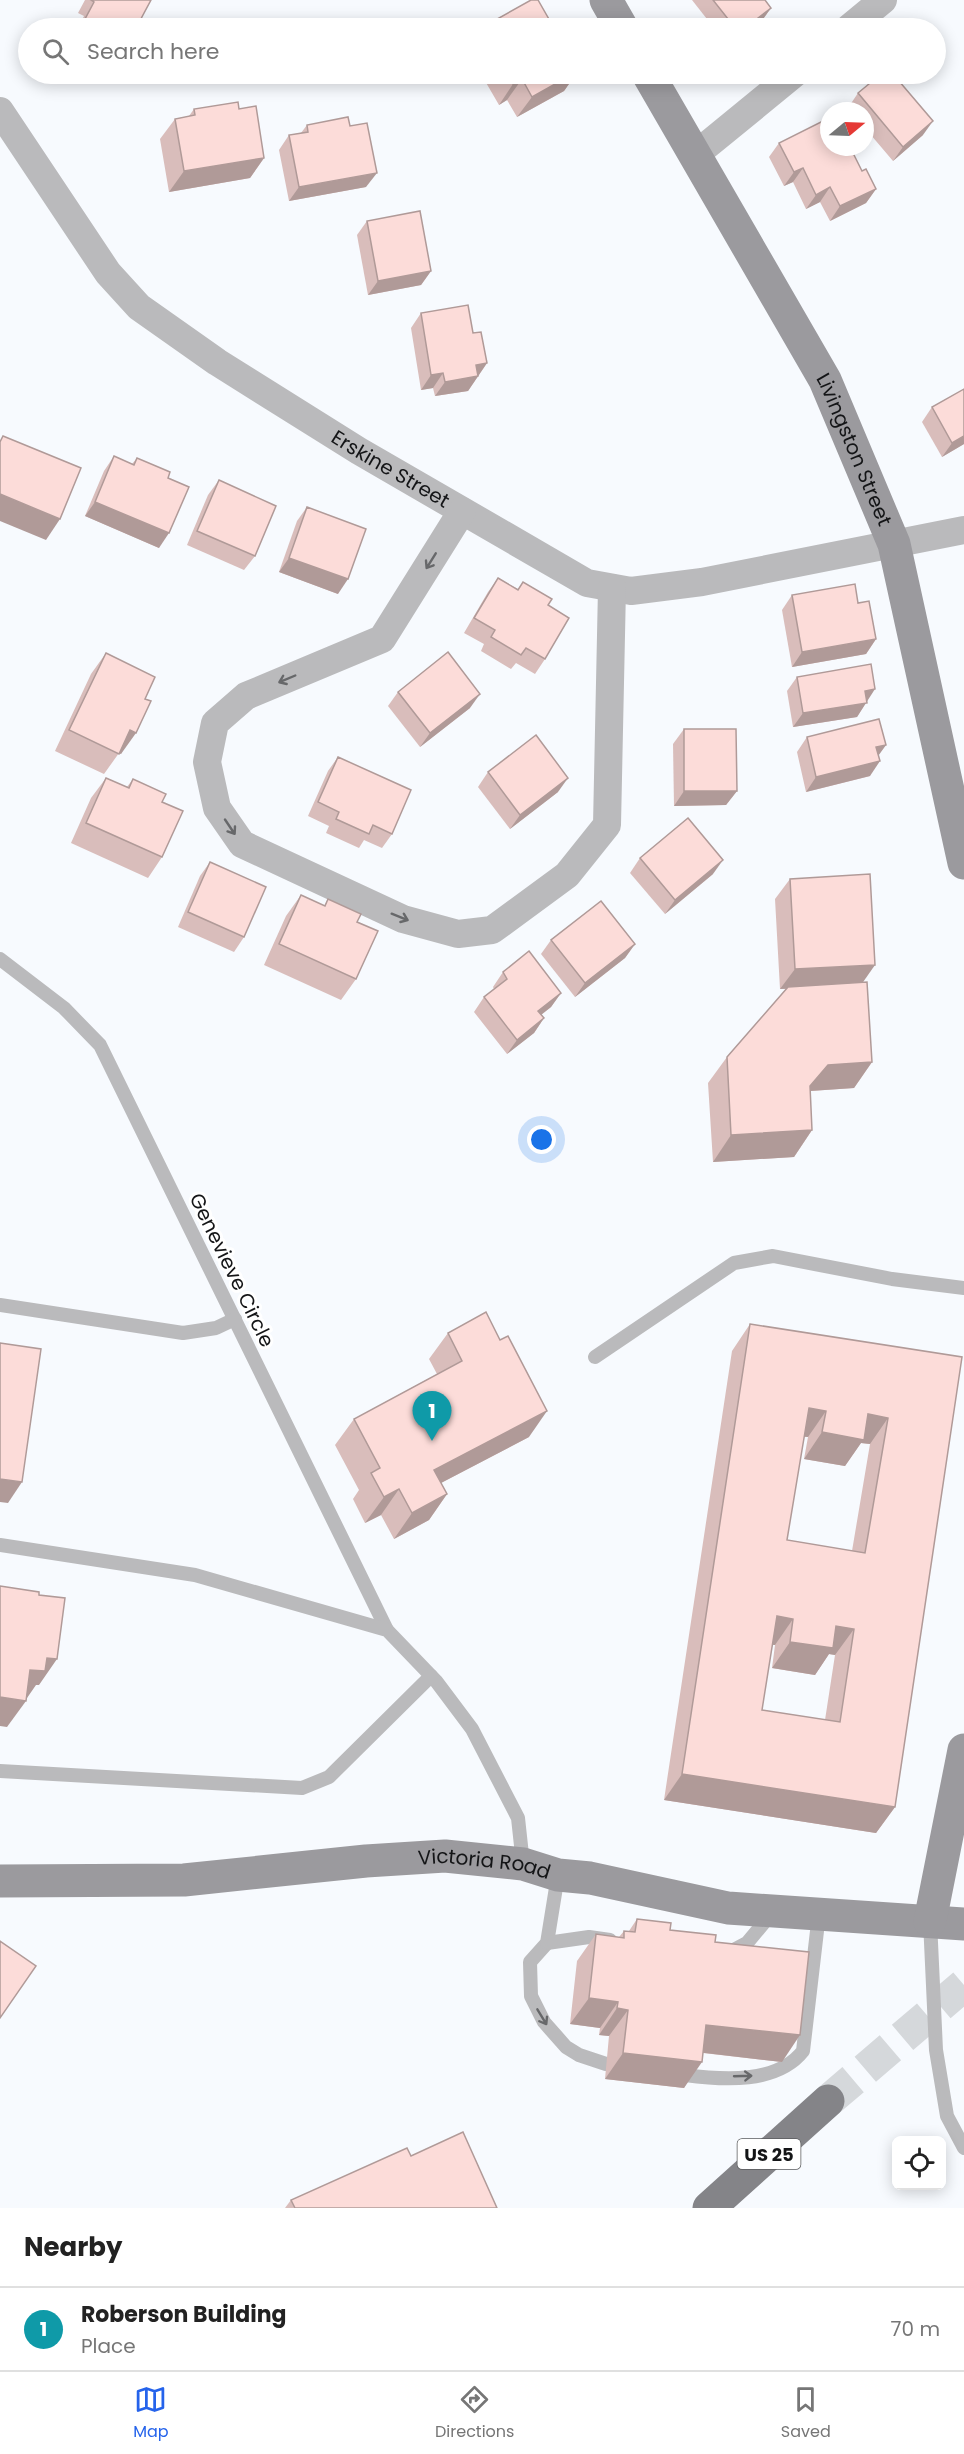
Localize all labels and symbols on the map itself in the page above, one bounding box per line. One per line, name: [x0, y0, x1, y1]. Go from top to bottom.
north arrow: [820, 102, 874, 156]
street label: Livingston Street: [810, 368, 899, 530]
street label: Erskine Street: [326, 423, 455, 514]
one-way arrow: [425, 552, 437, 569]
one-way arrow: [279, 674, 297, 685]
one-way arrow: [224, 818, 236, 834]
one-way arrow: [390, 912, 408, 923]
your location: [527, 1125, 556, 1154]
street label: Genevieve Circle: [183, 1188, 281, 1352]
pin: 1: [412, 1392, 452, 1441]
street label: Victoria Road: [417, 1842, 554, 1886]
one-way arrow: [537, 2008, 549, 2025]
one-way arrow: [733, 2071, 753, 2082]
road number: US 25: [738, 2139, 800, 2169]

